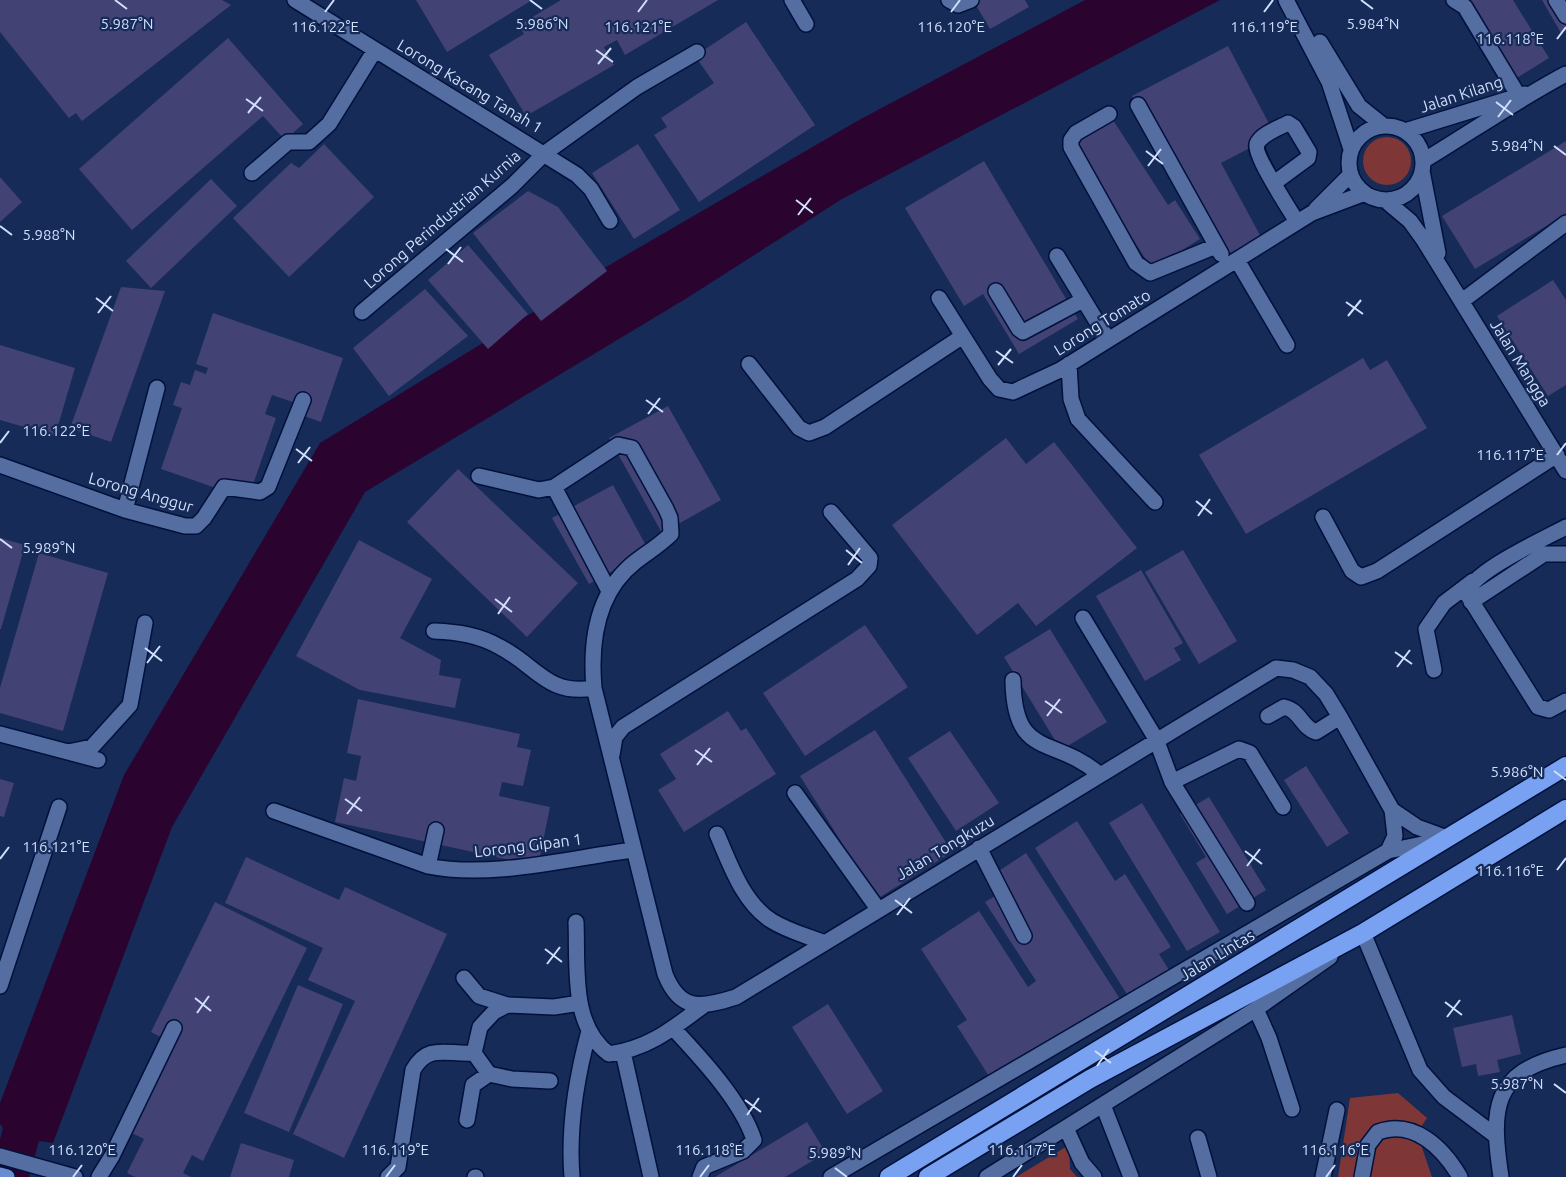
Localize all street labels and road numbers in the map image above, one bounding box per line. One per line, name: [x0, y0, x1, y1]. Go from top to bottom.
street label: Lorong Kacang Tanah 1: [394, 35, 546, 137]
street label: Jalan Kilang: [1417, 72, 1505, 116]
street label: Lorong Perindustrian Kurnia: [360, 146, 524, 292]
street label: Lorong Tomato: [1051, 285, 1153, 359]
street label: Jalan Mangga: [1487, 316, 1555, 410]
street label: Lorong Anggur: [87, 468, 195, 516]
street label: Jalan Tongkuzu: [893, 811, 997, 883]
street label: Lorong Gipan 1: [473, 829, 583, 861]
street label: Jalan Lintas: [1176, 926, 1258, 984]

